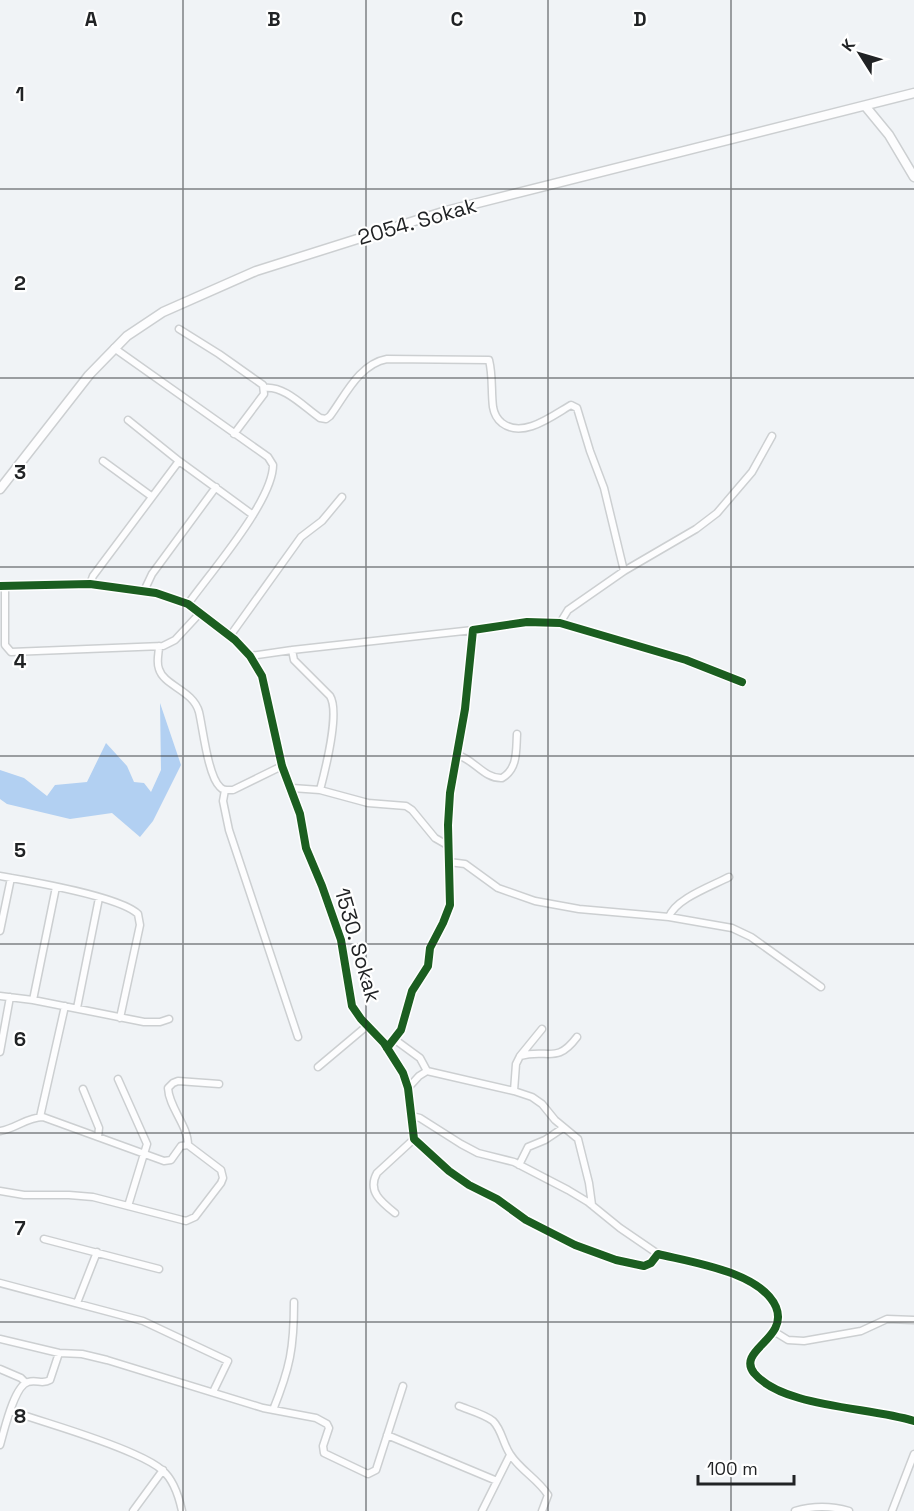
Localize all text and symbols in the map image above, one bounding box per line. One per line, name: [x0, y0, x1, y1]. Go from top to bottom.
text: A: [85, 6, 98, 32]
text: B: [267, 6, 281, 32]
text: C: [451, 6, 464, 32]
text: D: [633, 6, 647, 32]
north arrow: [830, 24, 890, 84]
text: K: [837, 35, 860, 56]
text: 1: [15, 81, 25, 107]
street label: 2054. Sokak: [355, 191, 479, 251]
text: 2: [14, 270, 26, 296]
text: 3: [14, 459, 26, 485]
text: 4: [14, 648, 27, 674]
text: 5: [14, 837, 26, 863]
street label: 1530. Sokak: [329, 885, 387, 1005]
text: 6: [14, 1026, 26, 1052]
text: 7: [14, 1215, 26, 1241]
text: 8: [14, 1403, 26, 1429]
scale bar: [698, 1448, 794, 1486]
text: 100 m: [707, 1457, 758, 1480]

